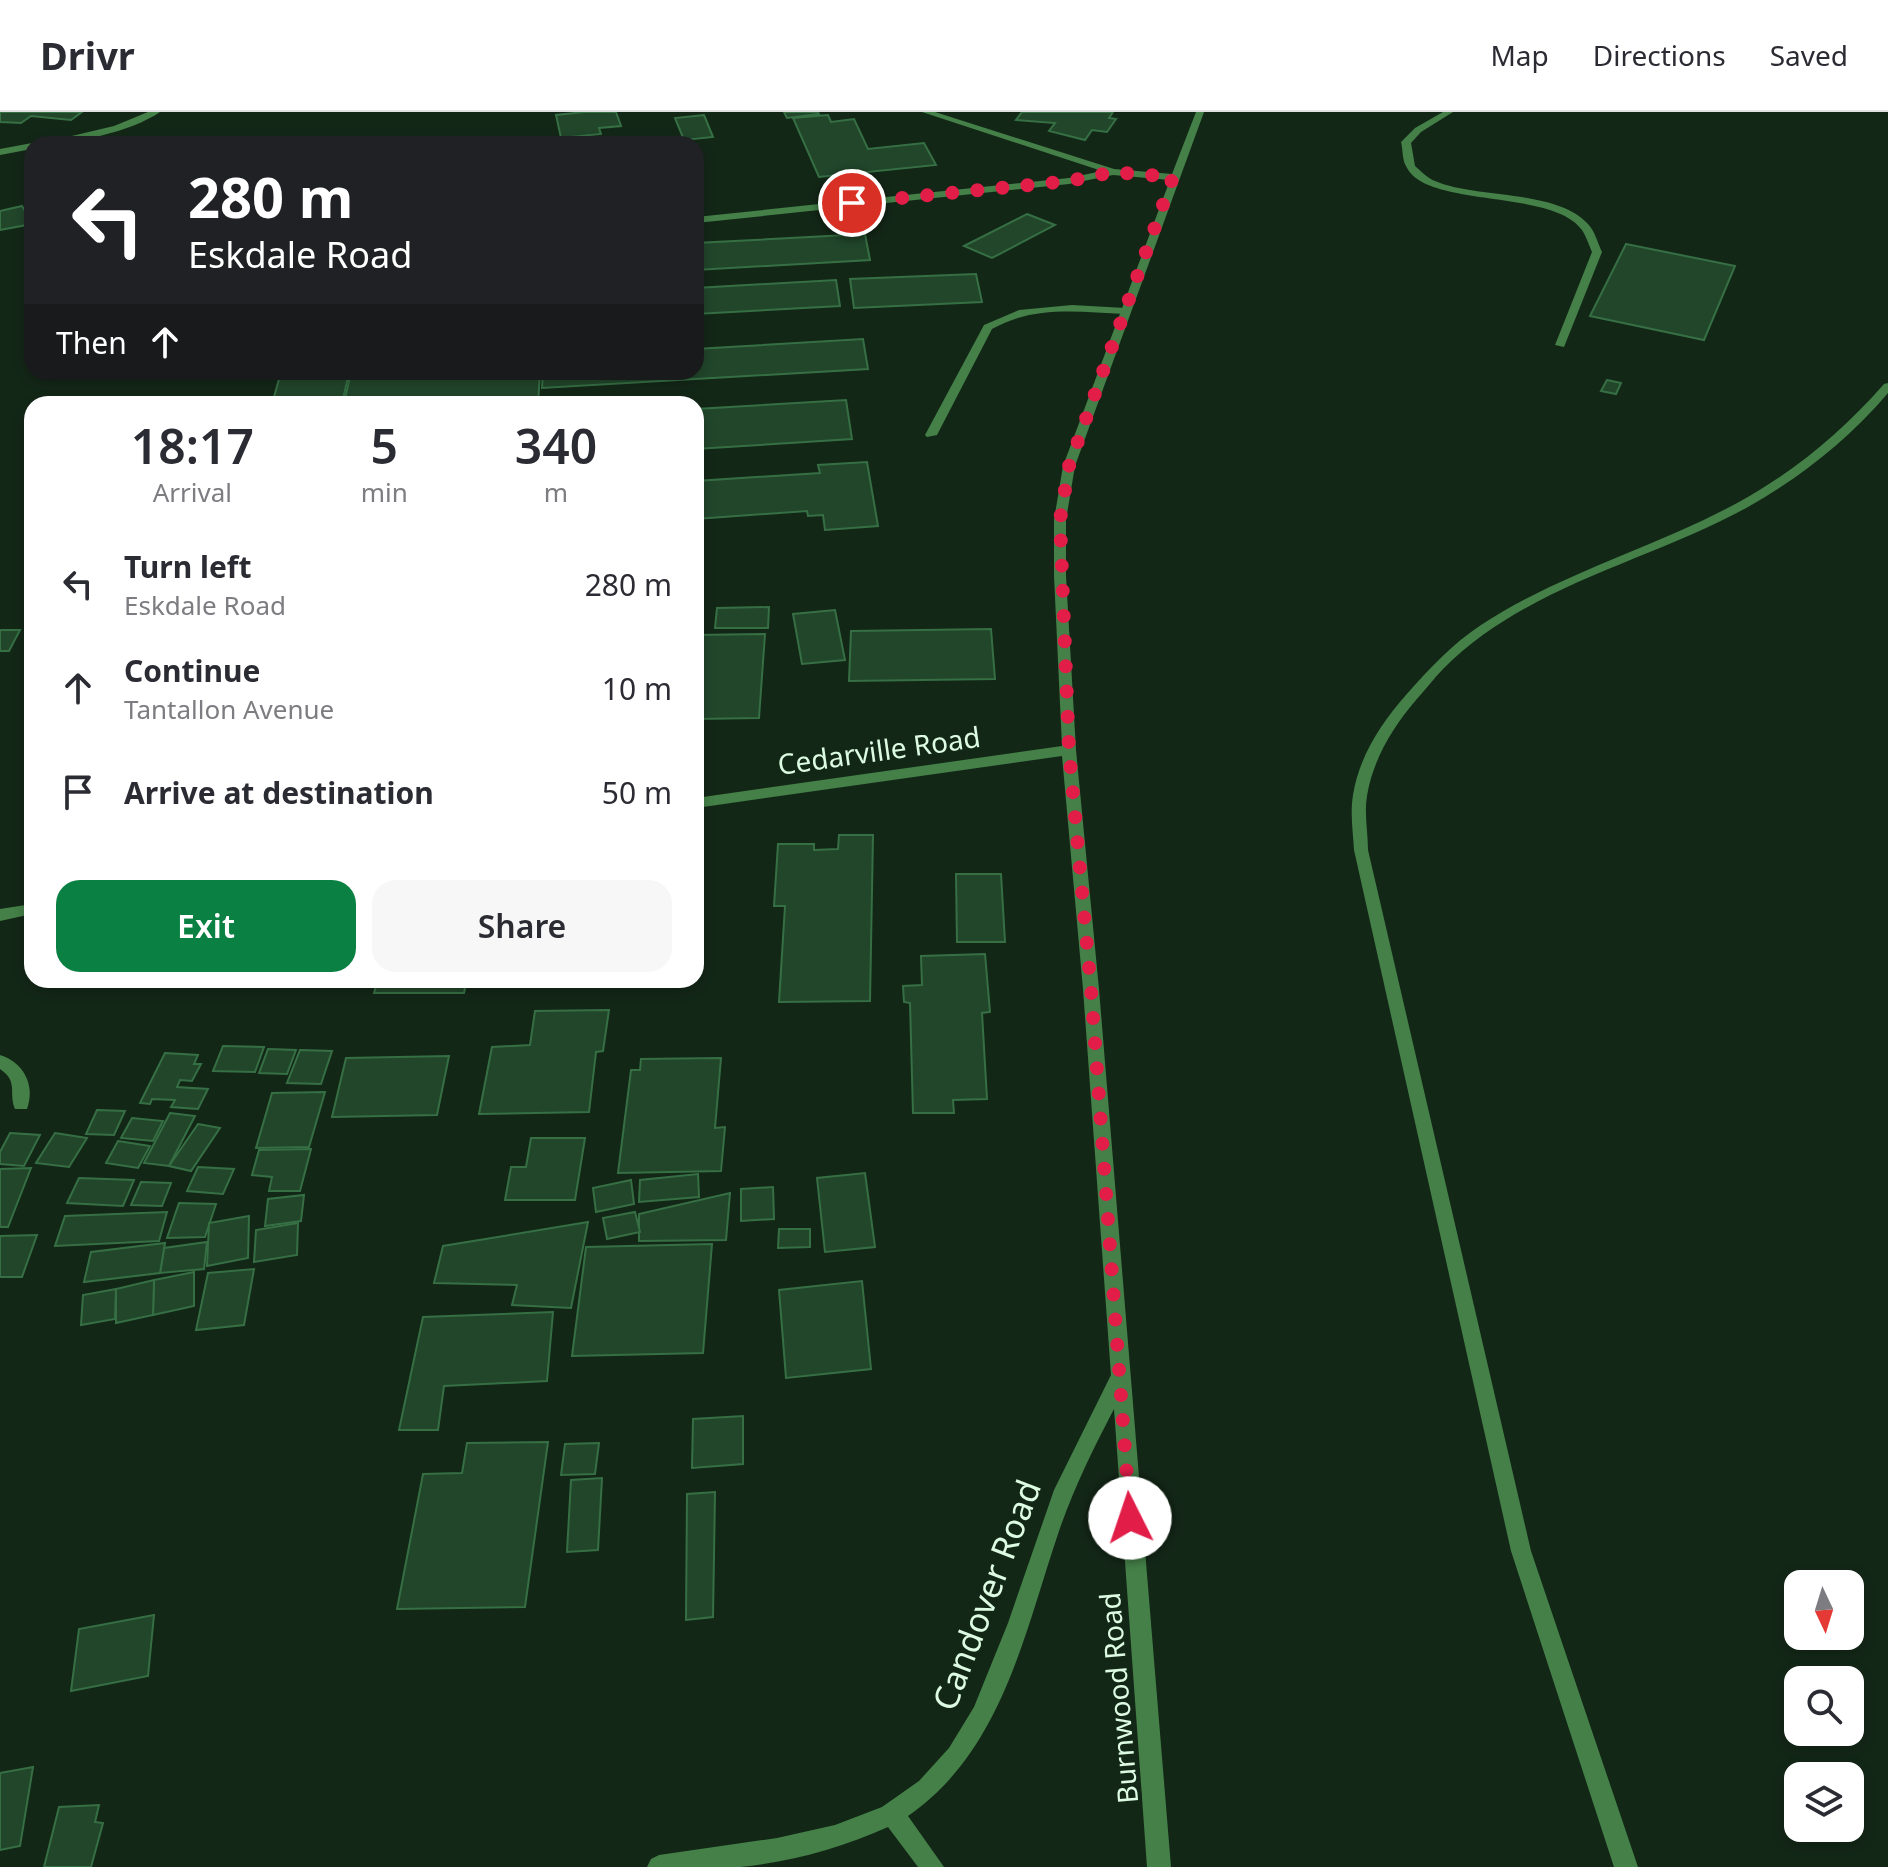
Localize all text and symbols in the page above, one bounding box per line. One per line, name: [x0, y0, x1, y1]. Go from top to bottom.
text: Drivr: [40, 29, 135, 81]
text: Map: [1490, 36, 1549, 74]
text: Directions: [1593, 36, 1726, 74]
text: Saved: [1770, 36, 1848, 74]
text: 280 m: [188, 158, 353, 234]
icon: left: [56, 168, 160, 272]
pin: [818, 169, 886, 237]
icon: arrive: [830, 181, 874, 225]
text: Eskdale Road: [188, 230, 412, 279]
icon: ahead: [143, 320, 187, 364]
text: Then: [56, 322, 127, 363]
text: 18:17: [131, 413, 254, 478]
text: 5: [371, 413, 398, 478]
text: 340: [515, 413, 597, 478]
text: Arrival: [153, 474, 232, 510]
text: min: [361, 474, 408, 510]
text: m: [544, 474, 568, 510]
text: Turn left: [124, 546, 252, 587]
icon: left: [56, 562, 100, 606]
text: 280 m: [585, 564, 672, 605]
text: Eskdale Road: [124, 587, 286, 623]
text: Continue: [124, 650, 260, 691]
icon: ahead: [56, 666, 100, 710]
text: 10 m: [602, 668, 672, 709]
text: Tantallon Avenue: [124, 691, 334, 727]
street label: Cedarville Road: [775, 717, 983, 783]
icon: arrive: [56, 770, 100, 814]
text: Arrive at destination: [124, 772, 434, 813]
text: 50 m: [602, 772, 672, 813]
button: Exit: [56, 880, 356, 972]
button: Share: [372, 880, 672, 972]
street label: Candover Road: [921, 1473, 1051, 1717]
position arrow: [1088, 1476, 1172, 1560]
north arrow: [1784, 1570, 1864, 1650]
map controls: [1784, 1570, 1864, 1842]
street label: Burnwood Road: [1090, 1591, 1146, 1805]
button: search: [1784, 1666, 1864, 1746]
button: layers: [1784, 1762, 1864, 1842]

